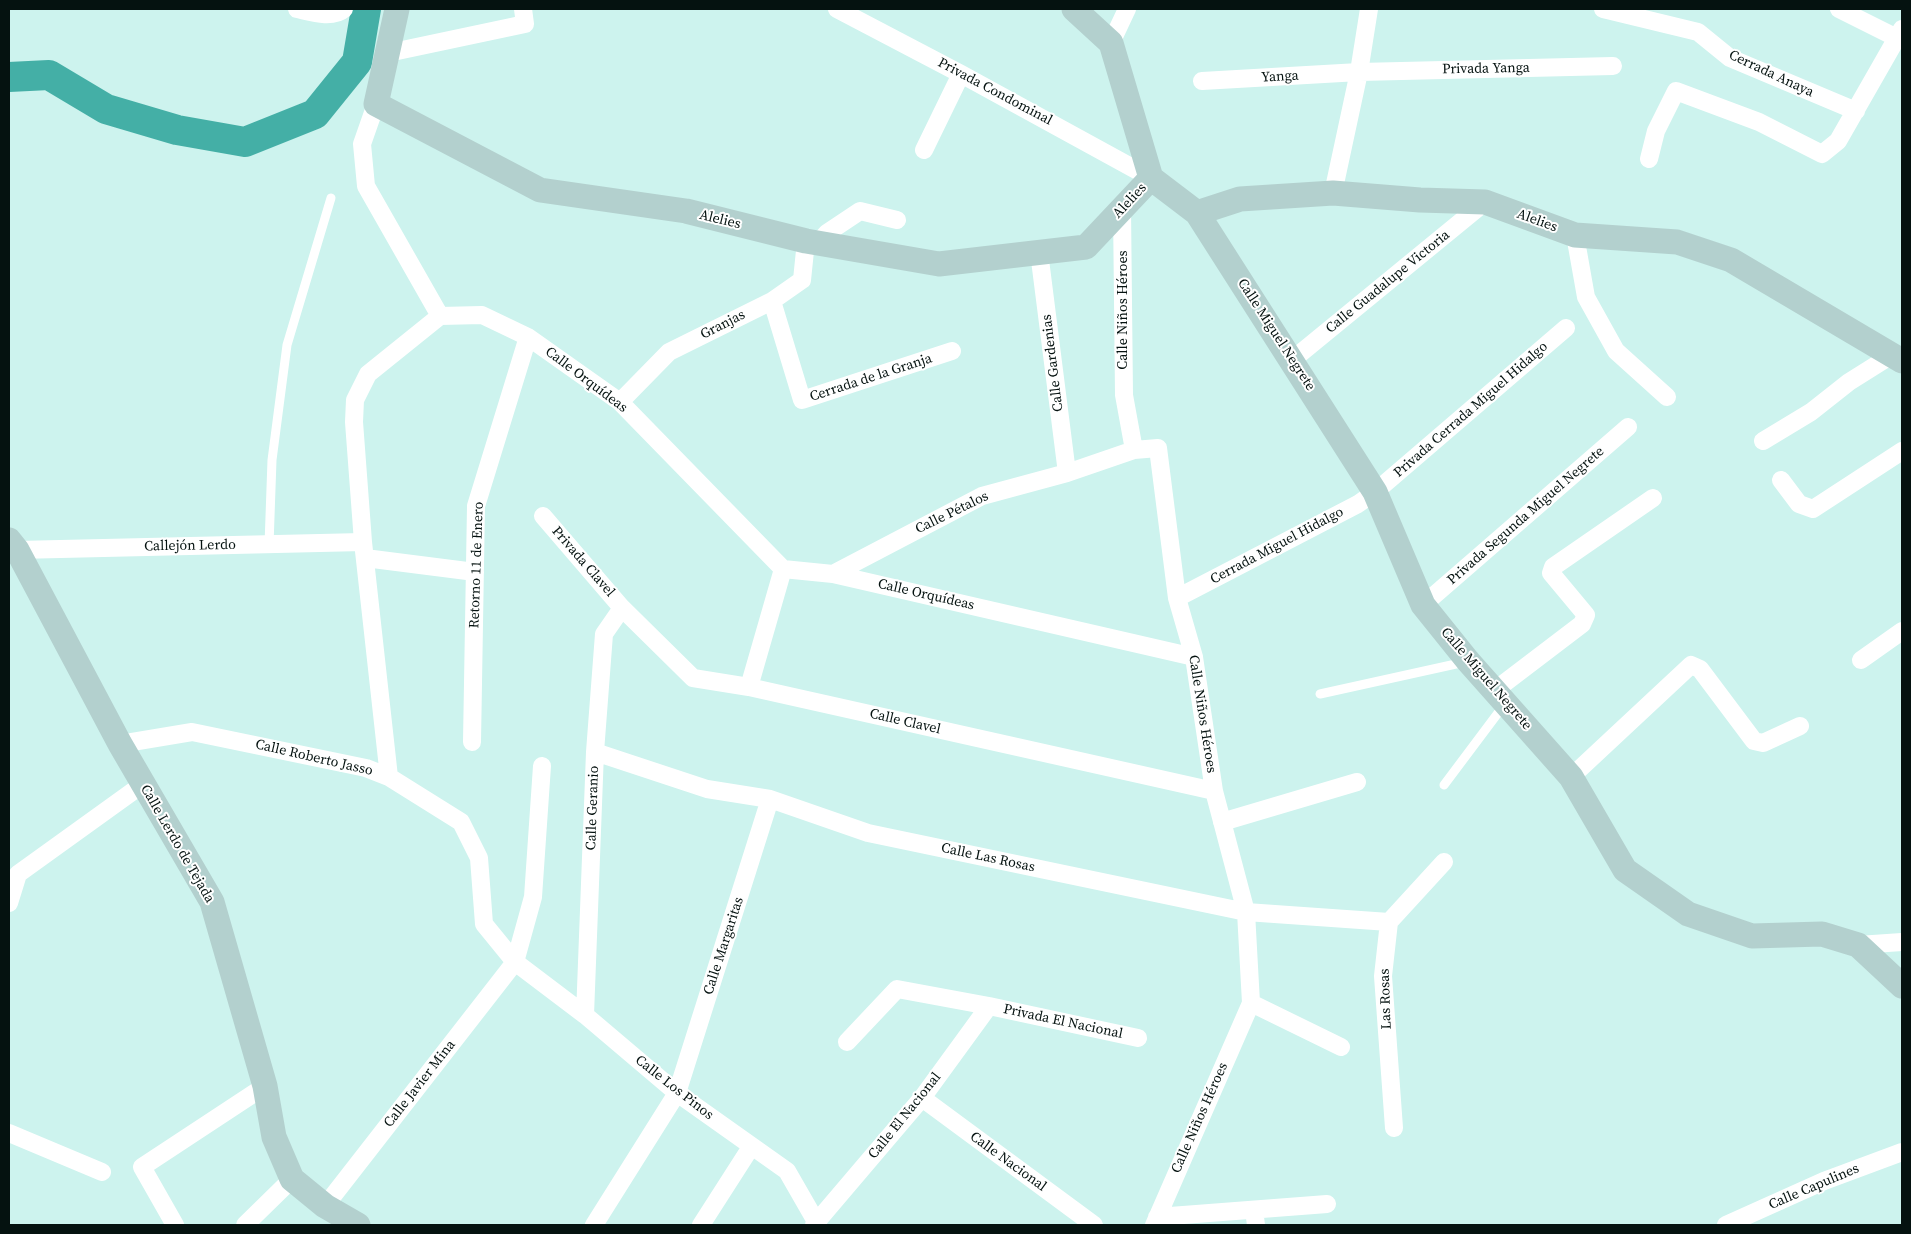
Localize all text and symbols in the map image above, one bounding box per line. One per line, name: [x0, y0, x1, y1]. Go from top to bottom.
street label: Cerrada Anaya: [1726, 47, 1816, 101]
street label: Privada Condominal: [935, 55, 1055, 129]
street label: Privada Yanga: [1442, 60, 1530, 78]
street label: Yanga: [1261, 68, 1299, 86]
street label: Alelies: [1110, 180, 1150, 222]
street label: Alelies: [1514, 206, 1560, 236]
street label: Alelies: [698, 207, 742, 233]
street label: Calle Guadalupe Victoria: [1323, 227, 1453, 337]
street label: Calle Niños Héroes: [1115, 250, 1131, 370]
street label: Calle Miguel Negrete: [1233, 276, 1319, 394]
street label: Granjas: [698, 307, 748, 343]
street label: Calle Gardenias: [1039, 313, 1067, 413]
street label: Privada Cerrada Miguel Hidalgo: [1391, 339, 1551, 481]
street label: Calle Orquídeas: [542, 344, 630, 416]
street label: Cerrada de la Granja: [808, 350, 934, 406]
street label: Privada Segunda Miguel Negrete: [1444, 443, 1608, 589]
street label: Calle Pétalos: [913, 488, 991, 538]
street label: Retorno 11 de Enero: [466, 501, 488, 629]
street label: Cerrada Miguel Hidalgo: [1208, 504, 1346, 588]
street label: Privada Clavel: [548, 523, 618, 601]
street label: Callejón Lerdo: [144, 537, 236, 555]
street label: Calle Orquídeas: [876, 576, 976, 614]
street label: Calle Miguel Negrete: [1437, 624, 1535, 734]
street label: Calle Niños Héroes: [1184, 654, 1220, 774]
street label: Calle Clavel: [868, 706, 942, 738]
street label: Calle Roberto Jasso: [254, 736, 374, 780]
street label: Calle Geranio: [583, 765, 603, 851]
street label: Calle Lerdo de Tejada: [136, 782, 218, 906]
street label: Calle Las Rosas: [940, 840, 1036, 876]
street label: Calle Margaritas: [700, 895, 748, 997]
street label: Las Rosas: [1377, 968, 1395, 1030]
street label: Privada El Nacional: [1002, 1001, 1124, 1043]
street label: Calle Javier Mina: [381, 1037, 459, 1131]
street label: Calle Los Pinos: [631, 1052, 717, 1124]
street label: Calle Niños Héroes: [1168, 1060, 1232, 1176]
street label: Calle El Nacional: [865, 1069, 945, 1163]
street label: Calle Nacional: [966, 1129, 1050, 1195]
street label: Calle Capulines: [1766, 1160, 1862, 1214]

